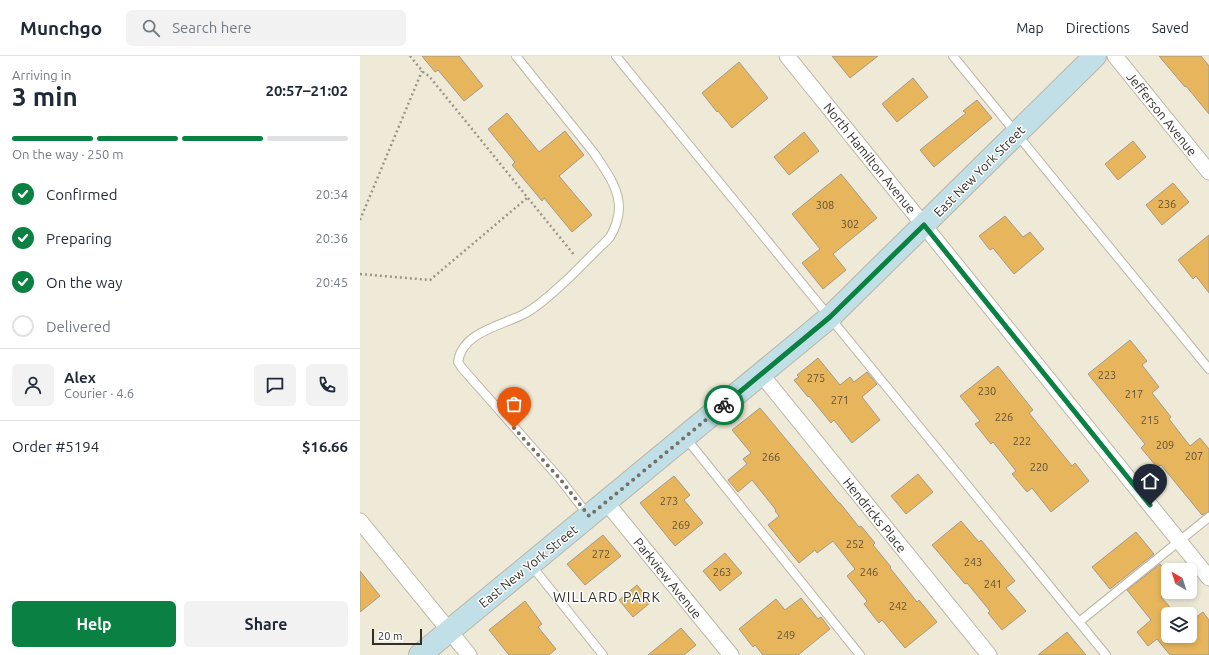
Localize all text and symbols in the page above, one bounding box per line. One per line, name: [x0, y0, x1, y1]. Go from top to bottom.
search box: [126, 10, 406, 46]
text: Munchgo: [20, 17, 102, 39]
icon: search: [140, 17, 162, 39]
text: Search here: [172, 19, 252, 36]
text: Map: [1016, 20, 1044, 36]
text: Directions: [1066, 20, 1130, 36]
text: Saved: [1152, 20, 1189, 36]
text: Arriving in: [12, 68, 71, 82]
street label: Jefferson Avenue: [1124, 70, 1200, 158]
text: 3 min: [12, 82, 78, 111]
text: 20:57–21:02: [265, 82, 348, 99]
street label: North Hamilton Avenue: [821, 100, 919, 216]
street label: East New York Street: [931, 123, 1027, 219]
text: On the way · 250 m: [12, 147, 124, 161]
icon: check: [12, 183, 34, 205]
text: Confirmed: [46, 186, 118, 203]
text: 20:34: [315, 187, 348, 201]
house number: 236: [1158, 198, 1176, 210]
house number: 308: [816, 199, 834, 211]
house number: 302: [841, 218, 859, 230]
icon: check: [12, 227, 34, 249]
text: Preparing: [46, 230, 112, 247]
text: 20:36: [315, 231, 348, 245]
icon: check: [12, 271, 34, 293]
text: On the way: [46, 274, 122, 291]
text: 20:45: [315, 275, 348, 289]
text: Delivered: [46, 318, 111, 335]
button: person: [12, 364, 54, 406]
button: chat: [254, 364, 296, 406]
button: phone: [306, 364, 348, 406]
text: Alex: [64, 369, 96, 386]
house number: 223: [1098, 369, 1116, 381]
house number: 275: [807, 372, 825, 384]
courier: [704, 385, 744, 425]
house number: 230: [978, 385, 996, 397]
text: Courier · 4.6: [64, 386, 134, 400]
pin: [497, 387, 531, 428]
house number: 217: [1125, 388, 1143, 400]
icon: bag: [503, 393, 525, 415]
icon: bike: [713, 394, 735, 416]
house number: 271: [831, 394, 849, 406]
house number: 226: [995, 411, 1013, 423]
house number: 215: [1141, 414, 1159, 426]
house number: 222: [1013, 435, 1031, 447]
text: Order #5194: [12, 438, 99, 455]
text: $16.66: [302, 438, 348, 455]
house number: 209: [1156, 439, 1174, 451]
house number: 207: [1185, 450, 1203, 462]
house number: 266: [762, 451, 780, 463]
house number: 220: [1030, 461, 1048, 473]
pin: [1133, 464, 1167, 505]
icon: home: [1139, 470, 1161, 492]
street label: Hendricks Place: [841, 475, 909, 555]
house number: 273: [660, 495, 678, 507]
house number: 269: [672, 519, 690, 531]
street label: East New York Street: [476, 522, 580, 610]
street label: Parkview Avenue: [631, 535, 705, 621]
house number: 252: [846, 538, 864, 550]
house number: 272: [592, 548, 610, 560]
house number: 243: [964, 556, 982, 568]
north arrow: [1161, 563, 1197, 599]
map controls: [1161, 563, 1197, 643]
house number: 263: [713, 566, 731, 578]
house number: 246: [860, 566, 878, 578]
house number: 241: [984, 578, 1002, 590]
district label: WILLARD PARK: [553, 589, 661, 605]
house number: 242: [889, 600, 907, 612]
button: Help: [12, 601, 176, 647]
button: Share: [184, 601, 348, 647]
button: layers: [1161, 607, 1197, 643]
scale bar: [372, 627, 422, 646]
house number: 249: [777, 629, 795, 641]
text: 20 m: [378, 630, 402, 642]

